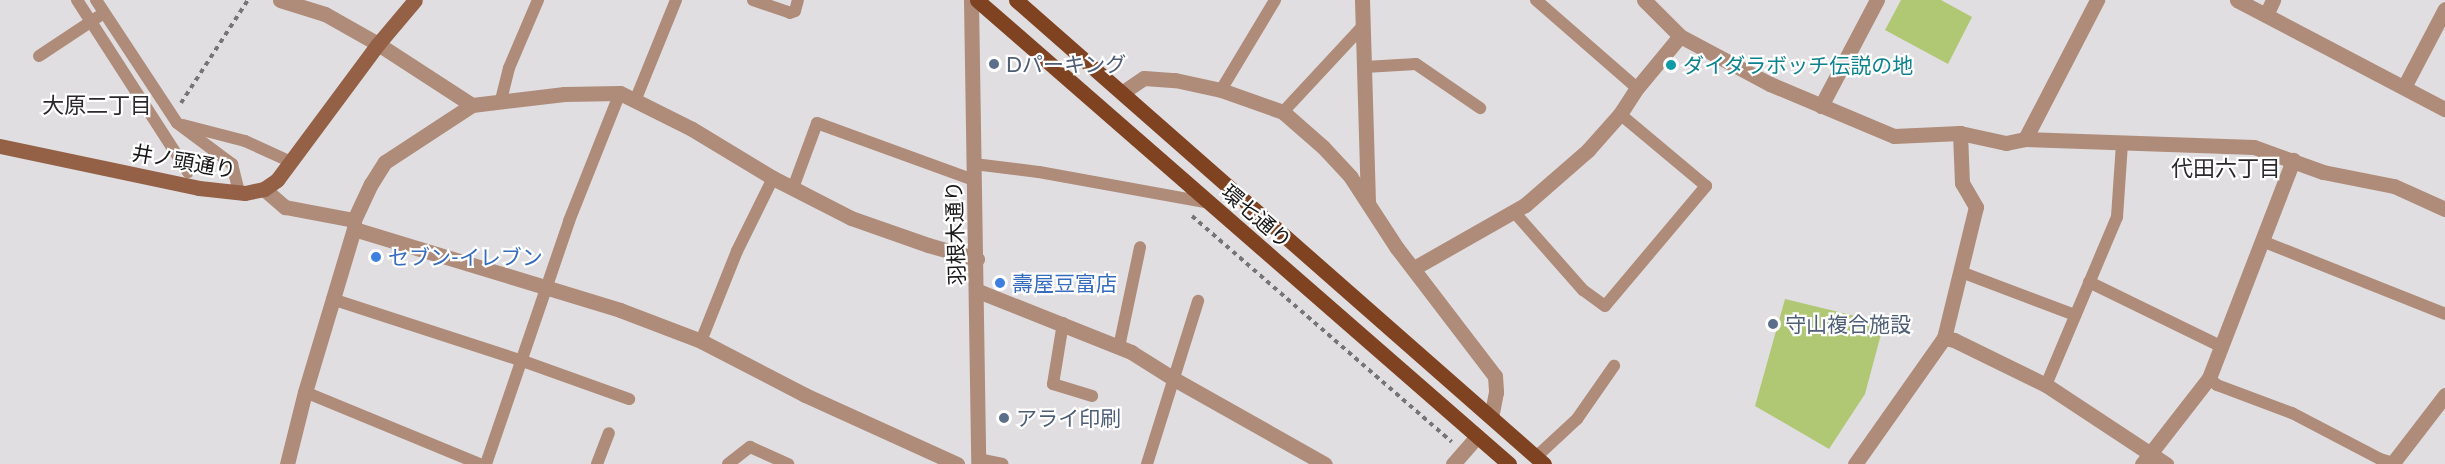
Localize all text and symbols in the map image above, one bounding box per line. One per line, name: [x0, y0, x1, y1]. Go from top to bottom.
place label: Dパーキング: [1006, 51, 1127, 77]
place label: ダイダラボッチ伝説の地: [1683, 52, 1914, 78]
marker: Dパーキング: [987, 57, 1001, 71]
marker: ダイダラボッチ伝説の地: [1664, 58, 1678, 72]
district label: 大原二丁目: [42, 92, 152, 118]
street label: 井ノ頭通り: [130, 139, 238, 183]
district label: 代田六丁目: [2171, 155, 2281, 181]
street label: 環七通り: [1217, 179, 1297, 253]
street label: 羽根木通り: [941, 180, 969, 286]
place label: セブン-イレブン: [388, 244, 543, 270]
marker: セブン-イレブン: [369, 250, 383, 264]
place label: 壽屋豆富店: [1012, 270, 1117, 296]
marker: 壽屋豆富店: [993, 276, 1007, 290]
place label: 守山複合施設: [1785, 311, 1911, 337]
marker: 守山複合施設: [1766, 317, 1780, 331]
place label: アライ印刷: [1016, 405, 1121, 431]
marker: アライ印刷: [997, 411, 1011, 425]

